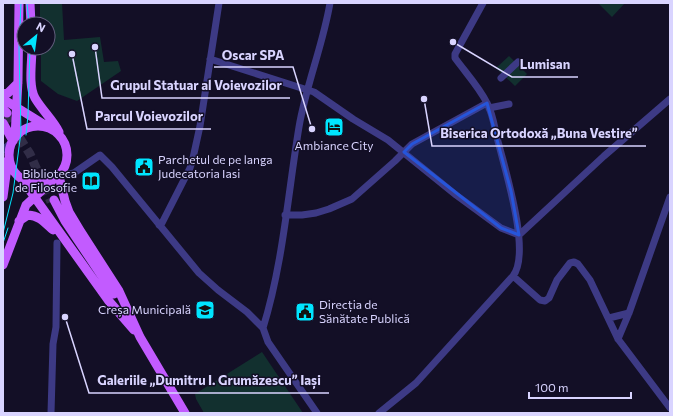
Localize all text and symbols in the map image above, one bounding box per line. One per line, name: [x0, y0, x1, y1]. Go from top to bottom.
north arrow: [16, 16, 56, 56]
text: N: [34, 19, 48, 35]
callout: Oscar SPA: [214, 42, 293, 67]
text: Oscar SPA: [222, 47, 285, 63]
callout: Lumisan: [512, 52, 578, 77]
text: Lumisan: [520, 56, 570, 72]
callout: Grupul Statuar al Voievozilor: [102, 73, 290, 98]
text: Grupul Statuar al Voievozilor: [110, 77, 283, 93]
callout: Parcul Voievozilor: [87, 104, 211, 129]
text: Parcul Voievozilor: [95, 108, 204, 124]
hotel icon: Ambiance City: [323, 116, 345, 138]
callout: Biserica Ortodoxă „Buna Vestire”: [432, 121, 646, 146]
text: Biserica Ortodoxă „Buna Vestire”: [440, 125, 638, 141]
place label: Ambiance City: [294, 138, 374, 152]
place label: Parchetul de pe langa Judecatoria Iasi: [158, 152, 273, 181]
public building icon: Parchetul de pe langa Judecatoria Iasi: [133, 156, 155, 178]
place label: Biblioteca de Filosofie: [15, 166, 77, 194]
library icon: Biblioteca de Filosofie: [80, 170, 102, 192]
place label: Direcția de Sănătate Publică: [319, 297, 410, 325]
school or university icon: Creșa Municipală: [194, 299, 216, 321]
public building icon: Direcția de Sănătate Publică: [294, 301, 316, 323]
place label: Creșa Municipală: [98, 302, 191, 317]
callout: Galeriile „Dumitru I. Grumăzescu” Iași: [89, 368, 329, 393]
text: Galeriile „Dumitru I. Grumăzescu” Iași: [97, 372, 321, 389]
scale bar: [529, 374, 631, 400]
text: 100 m: [535, 380, 569, 394]

